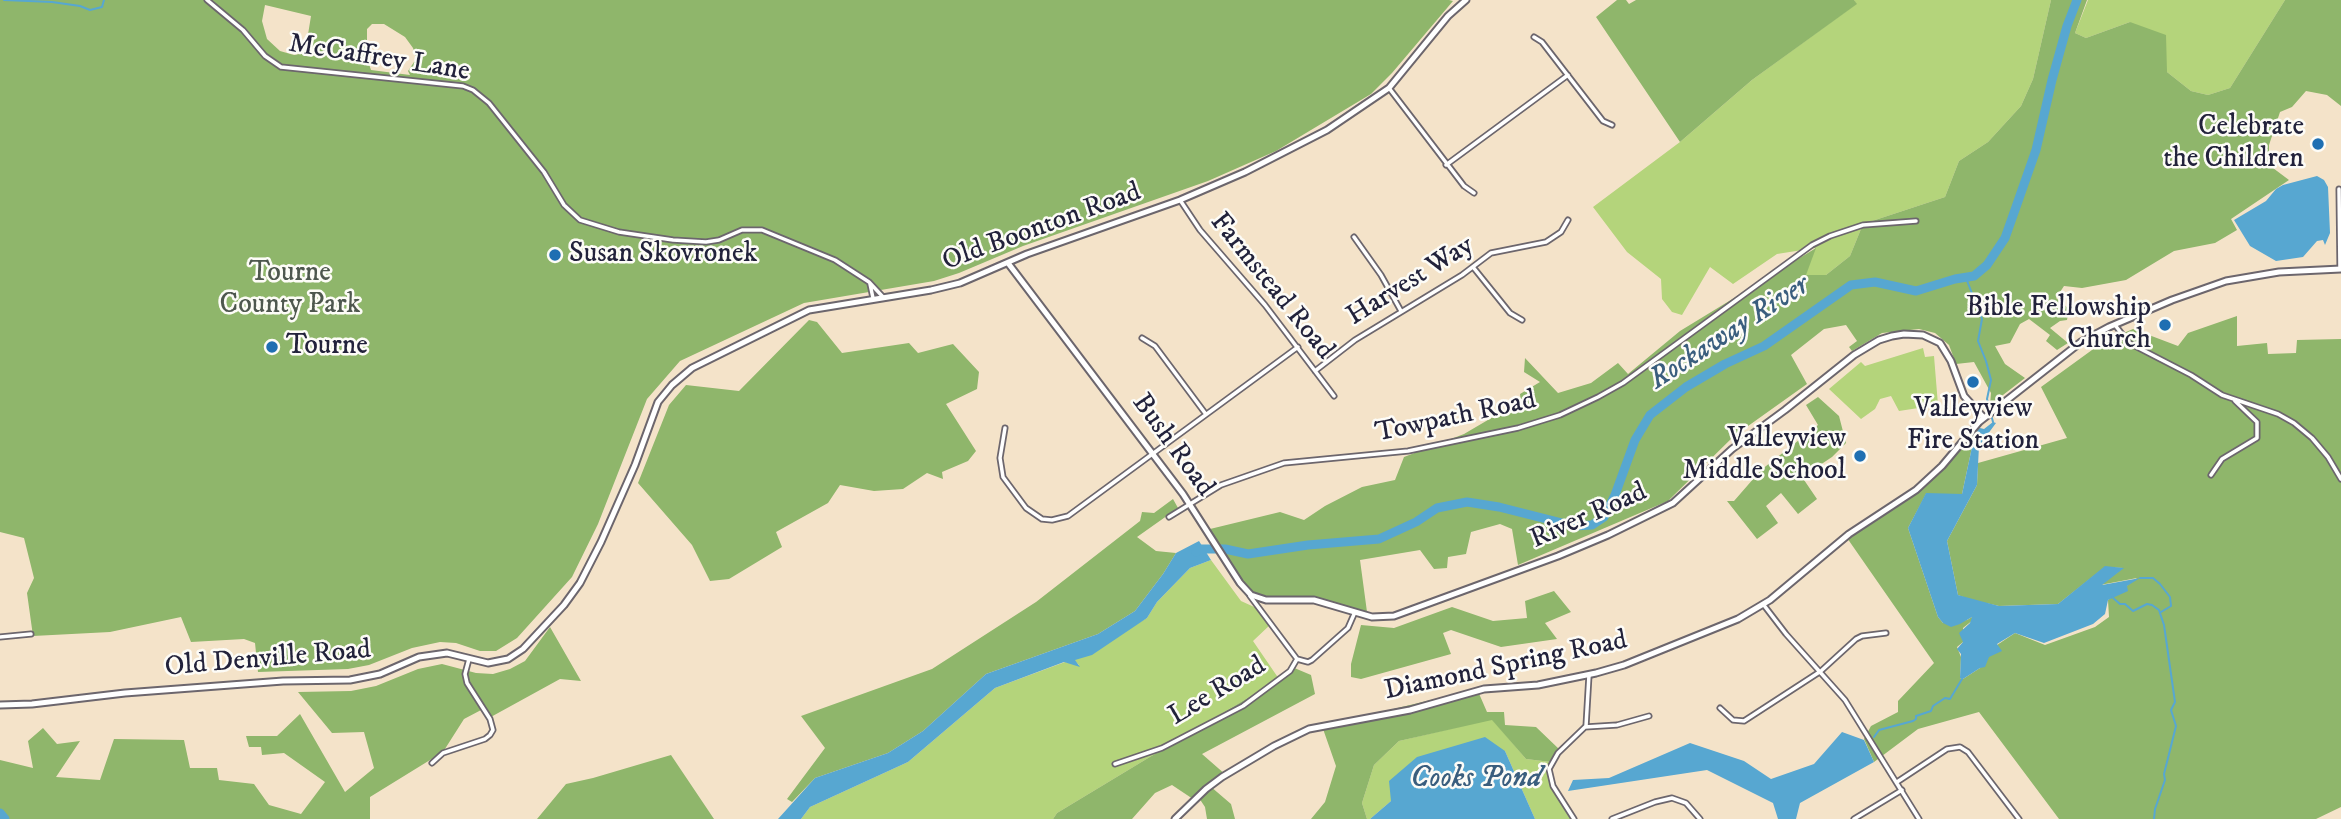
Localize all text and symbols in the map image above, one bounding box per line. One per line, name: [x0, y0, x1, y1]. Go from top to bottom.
street label: McCaffrey Lane: [286, 28, 472, 90]
place label: Celebrate the Children: [2163, 111, 2304, 177]
marker: Celebrate the Children: [2310, 136, 2326, 152]
street label: Old Boonton Road: [938, 177, 1146, 279]
street label: Farmstead Road: [1201, 207, 1341, 367]
street label: Harvest Way: [1341, 230, 1481, 334]
place label: Susan Skovronek: [569, 238, 757, 272]
marker: Susan Skovronek: [547, 247, 563, 263]
park label: Tourne County Park: [220, 257, 360, 323]
water label: Rockaway River: [1643, 269, 1817, 399]
place label: Bible Fellowship Church: [1966, 292, 2151, 358]
marker: Bible Fellowship Church: [2157, 317, 2173, 333]
place label: Tourne: [286, 330, 368, 364]
marker: Tourne: [264, 339, 280, 355]
marker: Valleyview Fire Station: [1965, 374, 1981, 390]
street label: Towpath Road: [1373, 385, 1539, 451]
street label: Bush Road: [1123, 388, 1221, 504]
place label: Valleyview Fire Station: [1907, 393, 2039, 459]
place label: Valleyview Middle School: [1682, 423, 1846, 489]
marker: Valleyview Middle School: [1852, 448, 1868, 464]
street label: River Road: [1525, 476, 1653, 558]
street label: Diamond Spring Road: [1381, 625, 1631, 709]
street label: Old Denville Road: [164, 634, 372, 686]
street label: Lee Road: [1163, 650, 1273, 734]
water label: Cooks Pond: [1410, 762, 1542, 798]

